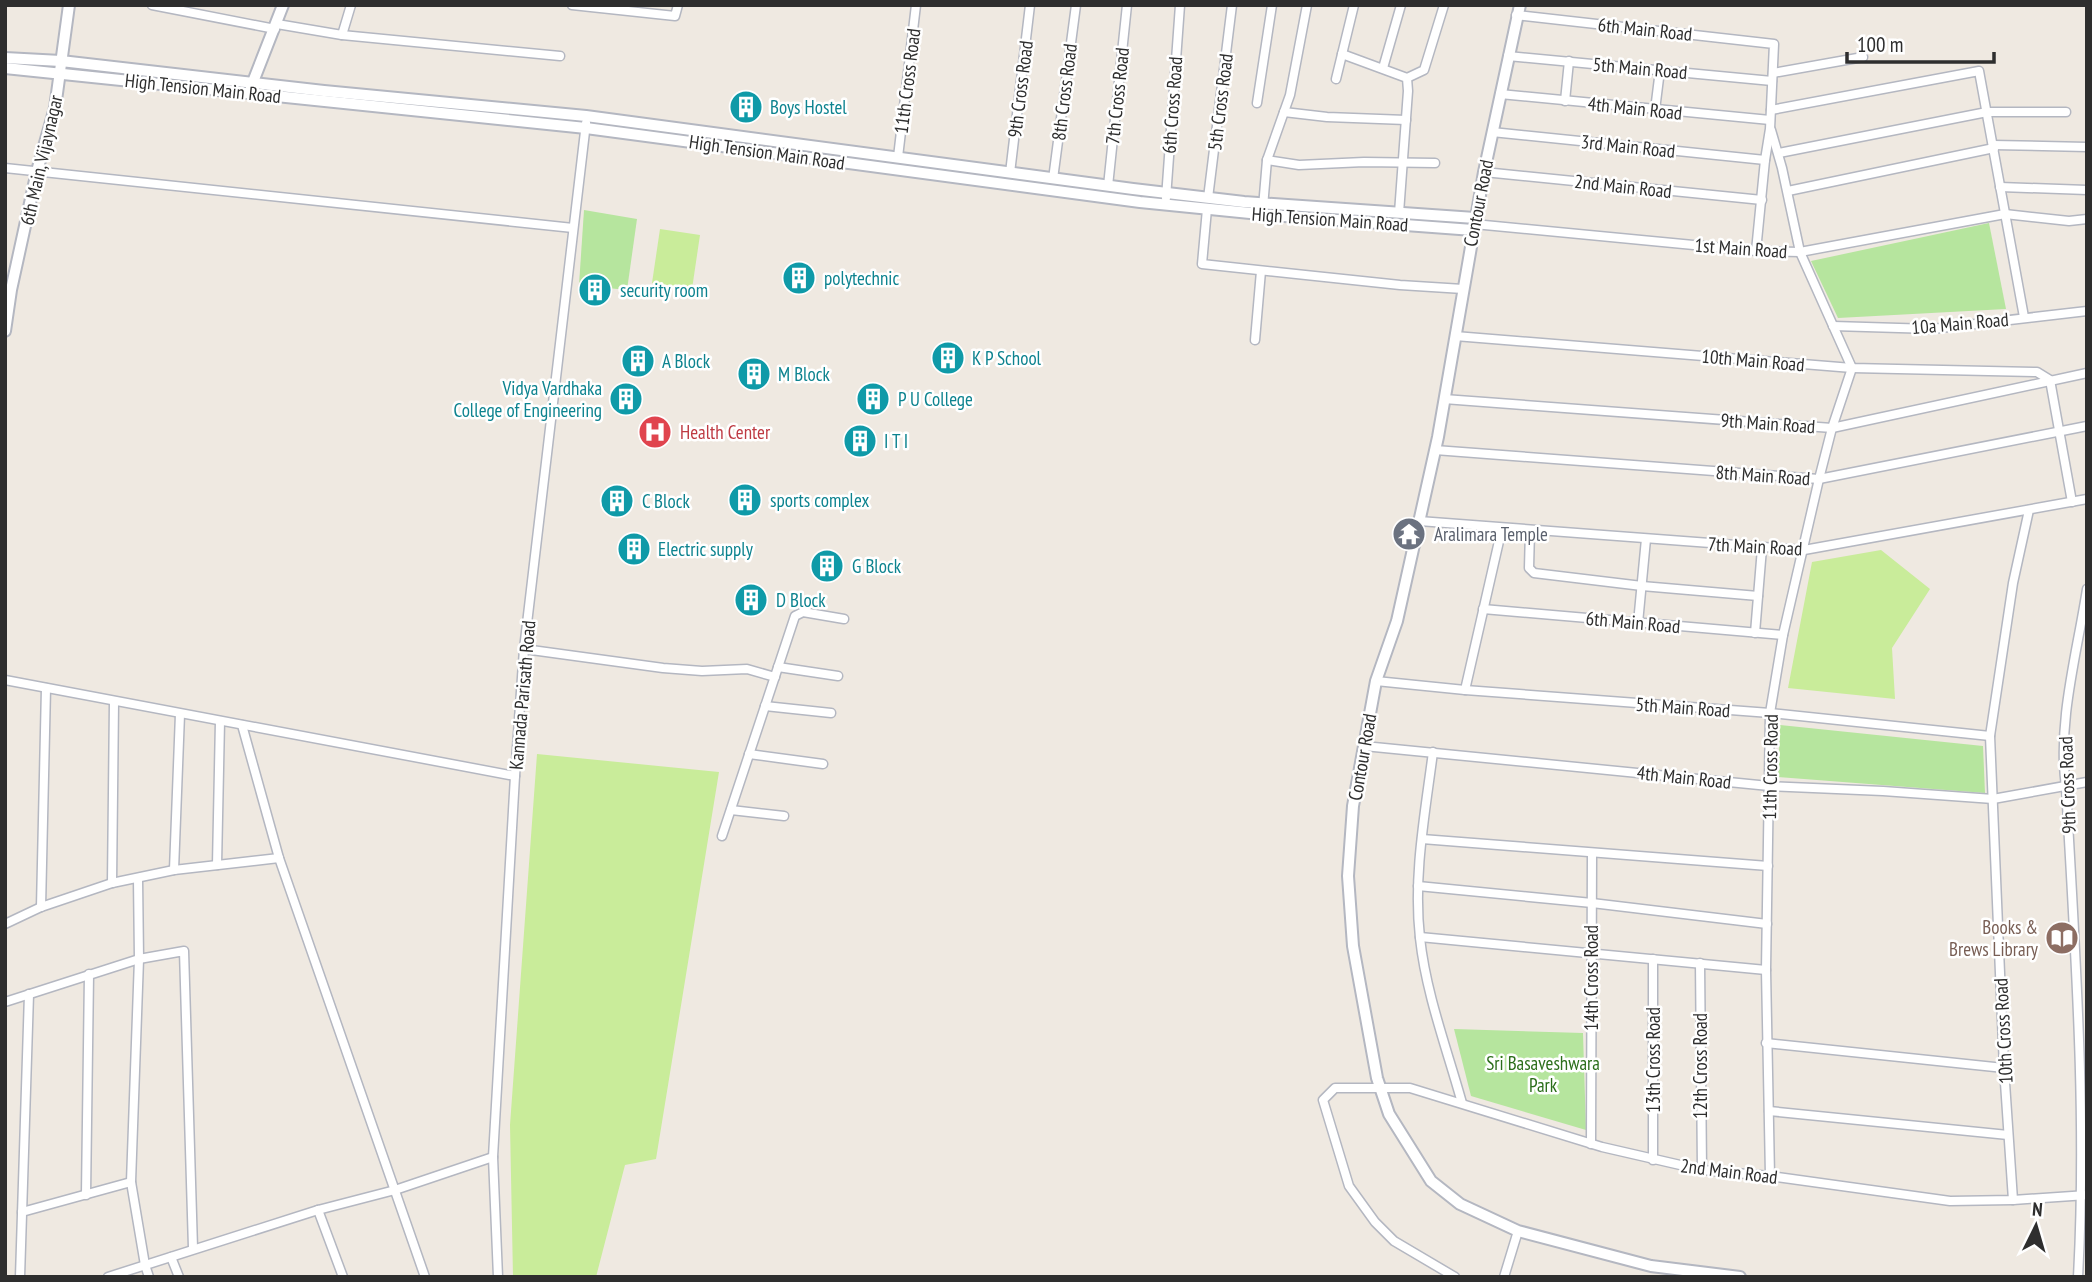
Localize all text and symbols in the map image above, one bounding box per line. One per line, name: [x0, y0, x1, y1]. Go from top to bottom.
street label: 6th Main Road: [1597, 12, 1693, 46]
scale bar: [1847, 21, 1994, 65]
street label: 11th Cross Road: [889, 27, 925, 135]
text: 100 m: [1857, 31, 1903, 58]
street label: 9th Cross Road: [1002, 39, 1038, 139]
street label: 8th Cross Road: [1046, 42, 1082, 142]
street label: 7th Cross Road: [1100, 46, 1134, 146]
street label: 5th Cross Road: [1202, 52, 1238, 152]
street label: 5th Main Road: [1592, 52, 1688, 84]
street label: 6th Cross Road: [1157, 56, 1187, 154]
street label: High Tension Main Road: [124, 68, 282, 108]
building icon: Boys Hostel: [727, 88, 765, 126]
street label: 4th Main Road: [1587, 91, 1683, 125]
street label: 6th Main, Vijaynagar: [14, 92, 68, 227]
place label: Boys Hostel: [770, 95, 847, 119]
street label: High Tension Main Road: [688, 129, 846, 175]
street label: 3rd Main Road: [1580, 129, 1676, 163]
street label: Contour Road: [1458, 158, 1498, 248]
street label: 2nd Main Road: [1573, 169, 1673, 203]
street label: High Tension Main Road: [1251, 202, 1409, 236]
street label: 1st Main Road: [1694, 233, 1788, 263]
building icon: polytechnic: [780, 259, 818, 297]
place label: polytechnic: [824, 266, 899, 290]
building icon: security room: [576, 271, 614, 309]
place label: security room: [620, 278, 708, 302]
street label: 10a Main Road: [1910, 307, 2010, 339]
building icon: K P School: [929, 339, 967, 377]
building icon: A Block: [619, 342, 657, 380]
street label: 10th Main Road: [1700, 344, 1806, 376]
place label: K P School: [972, 346, 1042, 370]
place label: A Block: [662, 349, 711, 373]
building icon: M Block: [735, 355, 773, 393]
place label: M Block: [778, 362, 830, 386]
place label: Vidya Vardhaka College of Engineering: [453, 376, 602, 422]
building icon: Vidya Vardhaka College of Engineering: [607, 380, 645, 418]
building icon: P U College: [854, 380, 892, 418]
place label: P U College: [898, 387, 973, 411]
street label: 9th Main Road: [1720, 408, 1816, 438]
hospital icon: Health Center: [636, 413, 674, 451]
place label: Health Center: [680, 420, 771, 444]
building icon: I T I: [841, 422, 879, 460]
place label: I T I: [884, 429, 908, 453]
street label: 8th Main Road: [1715, 460, 1811, 490]
building icon: sports complex: [726, 481, 764, 519]
building icon: C Block: [598, 482, 636, 520]
place label: sports complex: [770, 488, 869, 512]
place label: C Block: [642, 489, 690, 513]
temple icon: Aralimara Temple: [1390, 515, 1428, 553]
place label: Aralimara Temple: [1434, 522, 1548, 546]
building icon: Electric supply: [615, 530, 653, 568]
street label: 7th Main Road: [1707, 532, 1803, 560]
place label: Electric supply: [658, 537, 754, 561]
building icon: G Block: [808, 547, 846, 585]
place label: G Block: [852, 554, 902, 578]
building icon: D Block: [732, 581, 770, 619]
place label: D Block: [776, 588, 826, 612]
street label: 6th Main Road: [1585, 606, 1681, 638]
street label: Kannada Parisath Road: [504, 619, 540, 771]
street label: 5th Main Road: [1635, 692, 1731, 722]
street label: Contour Road: [1343, 712, 1381, 802]
street label: 11th Cross Road: [1757, 714, 1783, 820]
street label: 9th Cross Road: [2053, 736, 2081, 834]
street label: 4th Main Road: [1636, 760, 1732, 794]
place label: Books & Brews Library: [1949, 915, 2039, 961]
library icon: Books & Brews Library: [2043, 919, 2081, 957]
street label: 14th Cross Road: [1579, 925, 1603, 1031]
street label: 10th Cross Road: [1988, 978, 2018, 1084]
street label: 13th Cross Road: [1641, 1007, 1665, 1113]
street label: 12th Cross Road: [1688, 1013, 1712, 1119]
park label: Sri Basaveshwara Park: [1486, 1051, 1600, 1097]
street label: 2nd Main Road: [1679, 1153, 1779, 1189]
north arrow: [2001, 1191, 2071, 1261]
text: N: [2031, 1197, 2044, 1221]

